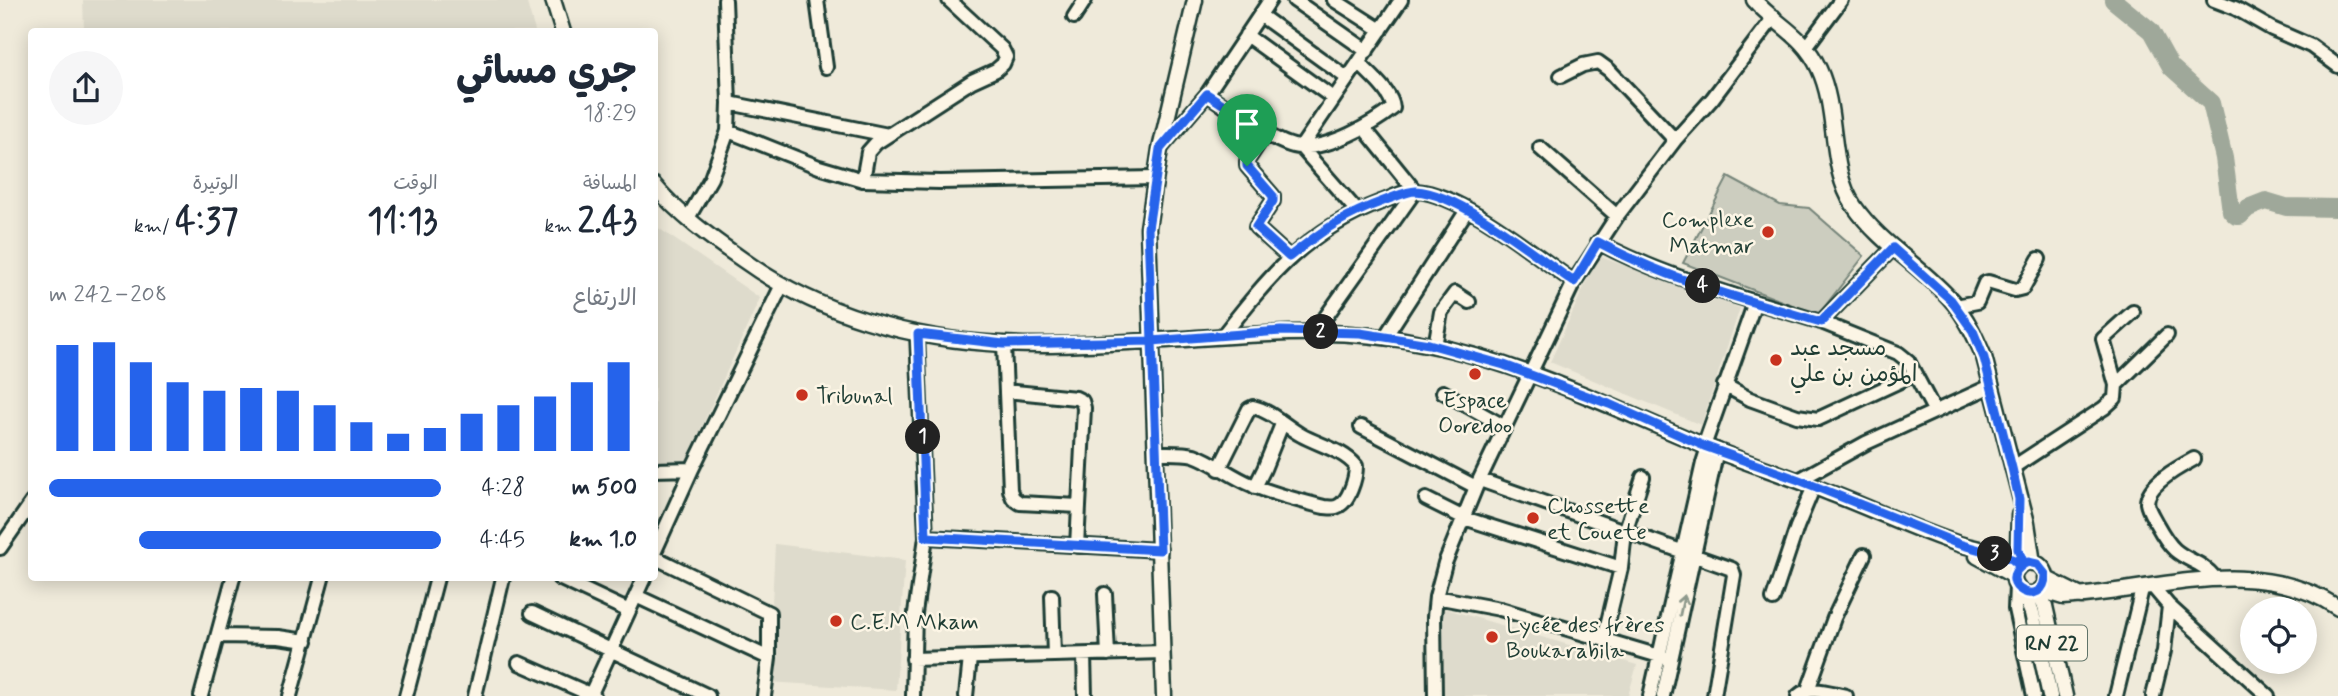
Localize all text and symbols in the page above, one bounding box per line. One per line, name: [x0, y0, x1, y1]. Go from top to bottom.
text: جري مسائي: [456, 48, 637, 97]
button: share: [49, 51, 123, 125]
pin: [1217, 94, 1277, 166]
text: 18:29: [583, 99, 637, 129]
icon: arrive: [1228, 105, 1266, 143]
text: الوتيرة: [192, 171, 238, 196]
text: الوقت: [393, 171, 438, 196]
text: المسافة: [583, 171, 637, 196]
text: 4:37: [175, 199, 238, 245]
text: 11:13: [367, 199, 438, 245]
text: 2.43: [577, 199, 637, 245]
place label: Complexe Matmar: [1661, 206, 1754, 262]
text: /km: [134, 214, 175, 239]
text: km: [545, 214, 577, 239]
marker: Complexe Matmar: [1760, 224, 1776, 240]
pin: 4: [1686, 268, 1720, 304]
text: 4: [1697, 273, 1708, 298]
text: 208–242 m: [49, 280, 167, 310]
text: الارتفاع: [573, 284, 637, 314]
pin: 2: [1304, 314, 1338, 350]
text: 2: [1316, 319, 1325, 344]
place label: مسجد عبد المؤمن بن علي: [1790, 334, 1917, 394]
marker: مسجد عبد المؤمن بن علي: [1768, 352, 1784, 368]
marker: Espace Ooredoo: [1467, 366, 1483, 382]
place label: Tribunal: [816, 382, 893, 412]
place label: Espace Ooredoo: [1438, 386, 1512, 442]
marker: Tribunal: [794, 387, 810, 403]
pin: 1: [906, 420, 940, 454]
text: 1: [918, 424, 927, 449]
text: 4:28: [482, 473, 525, 503]
text: 500 m: [572, 473, 637, 503]
place label: Chossette et Couete: [1547, 492, 1649, 548]
marker: Chossette et Couete: [1525, 510, 1541, 526]
text: 4:45: [480, 525, 525, 555]
text: 1.0 km: [569, 525, 637, 555]
pin: 3: [1978, 536, 2012, 572]
text: 3: [1990, 541, 1999, 566]
one-way arrow: [1675, 594, 1689, 617]
map controls: [2240, 597, 2317, 674]
button: locate: [2240, 597, 2317, 674]
place label: C.E.M Mkam: [850, 608, 979, 638]
place label: Lycée des frères Boukarabila: [1506, 611, 1665, 667]
marker: C.E.M Mkam: [828, 613, 844, 629]
road number: RN 22: [2017, 626, 2087, 660]
marker: Lycée des frères Boukarabila: [1484, 629, 1500, 645]

